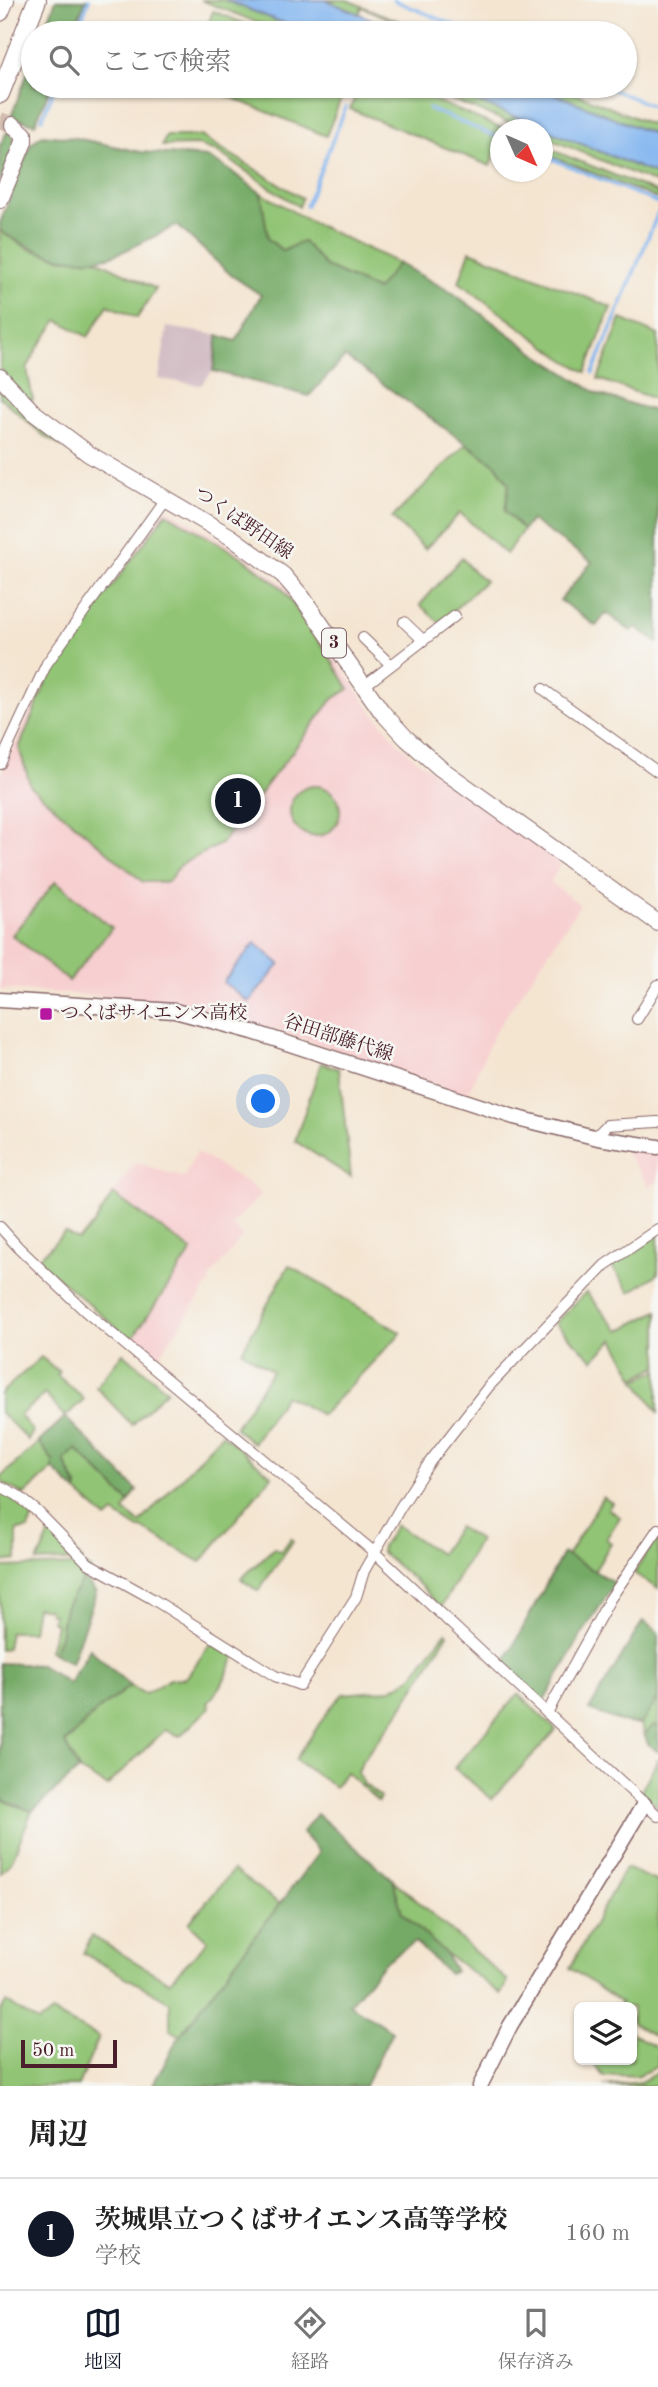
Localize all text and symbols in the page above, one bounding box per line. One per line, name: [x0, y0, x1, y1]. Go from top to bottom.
search box: [21, 21, 637, 98]
icon: search: [45, 41, 83, 79]
text: ここで検索: [101, 50, 231, 76]
north arrow: [490, 119, 553, 182]
street label: つくば野田線: [190, 483, 297, 564]
road number: 3: [322, 628, 346, 658]
pin: 1: [215, 775, 261, 827]
place label: つくばサイエンス高校: [60, 1003, 247, 1024]
marker: つくばサイエンス高校: [38, 1006, 54, 1022]
street label: 谷田部藤代線: [281, 1009, 396, 1066]
your location: [246, 1084, 280, 1118]
map controls: [574, 2002, 637, 2065]
button: layers: [574, 2002, 637, 2065]
scale bar: [21, 2037, 117, 2069]
text: 50 m: [32, 2042, 74, 2061]
text: 周辺: [28, 2121, 88, 2151]
text: 茨城県立つくばサイエンス高等学校: [95, 2208, 507, 2234]
text: 1: [44, 2222, 58, 2245]
text: 160 m: [565, 2222, 630, 2245]
text: 学校: [95, 2245, 141, 2268]
tab: 地図: [84, 2304, 122, 2375]
tab: 経路: [291, 2304, 329, 2375]
tab: 保存済み: [498, 2304, 574, 2375]

